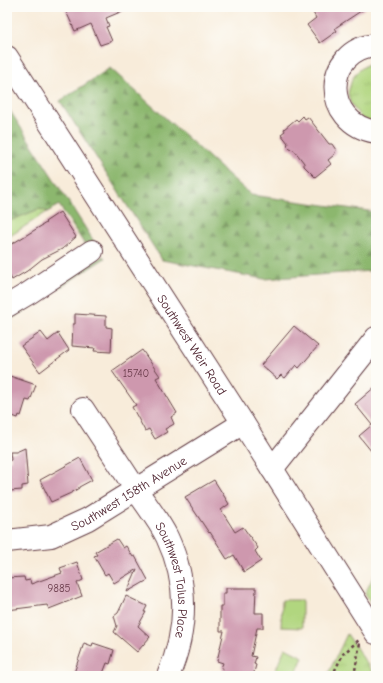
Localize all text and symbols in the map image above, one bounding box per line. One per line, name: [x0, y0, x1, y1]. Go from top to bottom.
street label: Southwest Weir Road: [154, 292, 230, 398]
house number: 15740: [123, 367, 149, 380]
street label: Southwest 158th Avenue: [68, 453, 190, 534]
street label: Southwest Talus Place: [152, 519, 190, 640]
house number: 9885: [47, 582, 71, 595]

